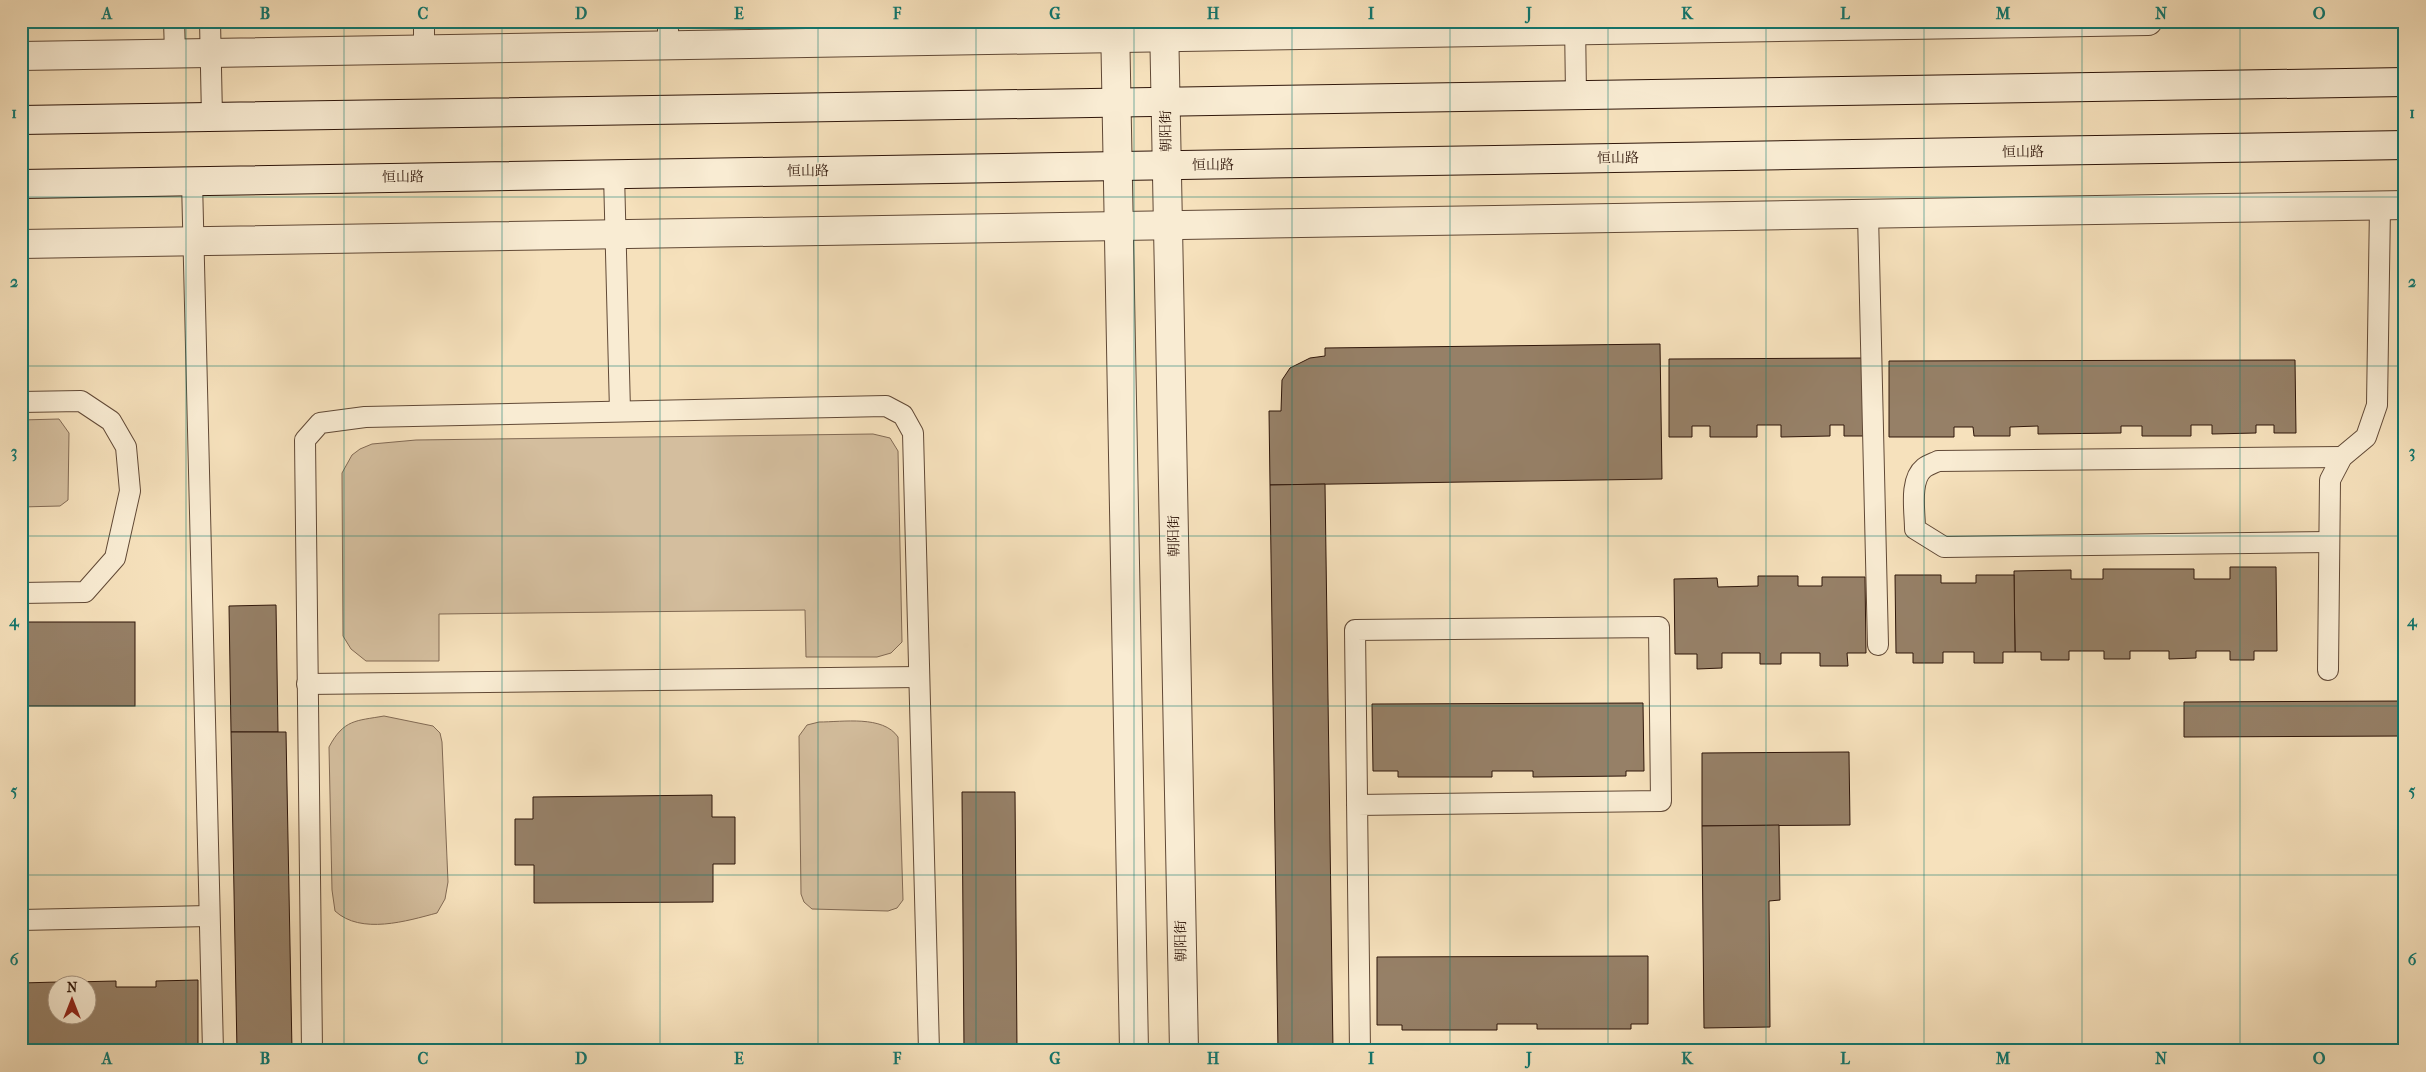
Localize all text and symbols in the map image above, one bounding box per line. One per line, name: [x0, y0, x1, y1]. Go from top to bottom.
text: A: [101, 4, 113, 23]
text: B: [260, 4, 270, 23]
text: C: [418, 4, 429, 23]
text: D: [575, 4, 587, 23]
text: E: [734, 4, 744, 23]
text: F: [892, 4, 902, 23]
text: G: [1049, 4, 1061, 23]
text: H: [1207, 4, 1220, 23]
text: I: [1368, 4, 1375, 23]
text: J: [1524, 4, 1532, 24]
text: K: [1681, 4, 1694, 23]
text: L: [1840, 4, 1850, 23]
text: M: [1995, 4, 2011, 23]
text: N: [2155, 4, 2168, 23]
text: O: [2313, 4, 2326, 23]
text: 1: [11, 103, 17, 122]
text: 1: [2409, 103, 2415, 122]
street label: 朝阳街: [1157, 110, 1175, 152]
street label: 恒山路: [2002, 143, 2044, 161]
street label: 恒山路: [1597, 149, 1639, 167]
street label: 恒山路: [1192, 156, 1234, 174]
street label: 恒山路: [787, 162, 829, 180]
street label: 恒山路: [382, 168, 424, 186]
text: 2: [10, 272, 18, 291]
text: 2: [2408, 272, 2416, 291]
text: 3: [11, 442, 17, 462]
text: 3: [2409, 442, 2415, 462]
street label: 朝阳街: [1165, 515, 1183, 557]
text: 4: [8, 611, 20, 631]
text: 4: [2406, 611, 2418, 631]
text: 5: [11, 781, 18, 800]
text: 5: [2409, 781, 2416, 800]
street label: 朝阳街: [1172, 920, 1190, 962]
text: 6: [10, 950, 19, 969]
text: 6: [2408, 950, 2417, 969]
north arrow: [48, 974, 98, 1024]
text: N: [67, 979, 78, 996]
text: A: [101, 1049, 113, 1068]
text: B: [260, 1049, 270, 1068]
text: C: [418, 1049, 429, 1068]
text: D: [575, 1049, 587, 1068]
text: E: [734, 1049, 744, 1068]
text: F: [892, 1049, 902, 1068]
text: G: [1049, 1049, 1061, 1068]
text: H: [1207, 1049, 1220, 1068]
text: I: [1368, 1049, 1375, 1068]
text: J: [1524, 1049, 1532, 1069]
text: K: [1681, 1049, 1694, 1068]
text: L: [1840, 1049, 1850, 1068]
text: M: [1995, 1049, 2011, 1068]
text: N: [2155, 1049, 2168, 1068]
text: O: [2313, 1049, 2326, 1068]

